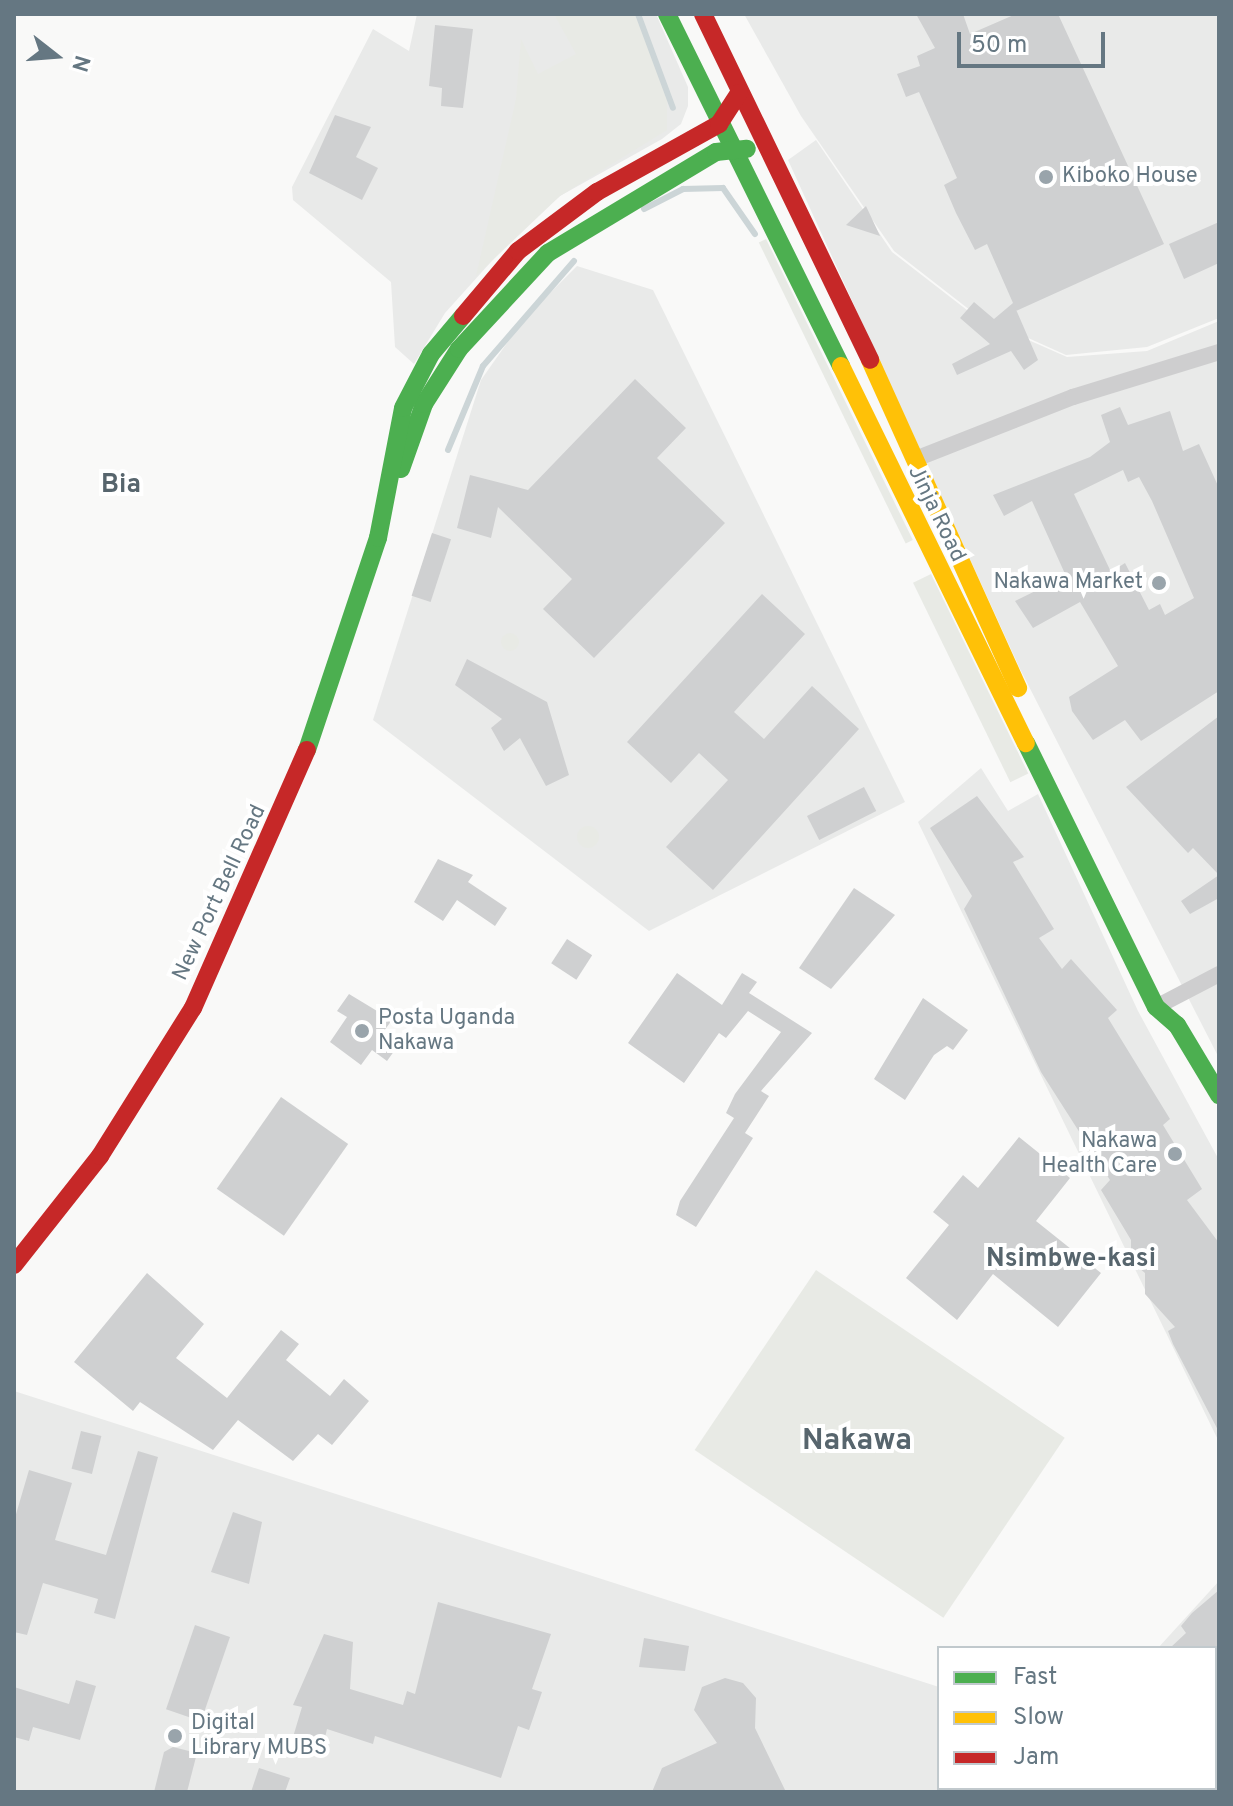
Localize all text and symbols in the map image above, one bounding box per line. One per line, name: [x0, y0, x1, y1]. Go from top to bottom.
north arrow: [16, 16, 96, 96]
scale bar: [961, 16, 1109, 66]
text: 50 m: [971, 31, 1027, 61]
text: N: [64, 52, 95, 75]
place label: Kiboko House: [1062, 164, 1198, 190]
marker: Kiboko House: [1037, 168, 1055, 186]
street label: Jinja Road: [901, 462, 971, 566]
district label: Bia: [101, 470, 141, 502]
place label: Nakawa Market: [993, 570, 1143, 596]
marker: Nakawa Market: [1150, 574, 1168, 592]
street label: New Port Bell Road: [168, 801, 272, 985]
place label: Posta Uganda Nakawa: [378, 1005, 515, 1056]
marker: Posta Uganda Nakawa: [353, 1022, 371, 1040]
place label: Nakawa Health Care: [1041, 1128, 1157, 1180]
marker: Nakawa Health Care: [1164, 1143, 1186, 1165]
district label: Nsimbwe-kasi: [986, 1244, 1156, 1276]
district label: Nakawa: [802, 1424, 912, 1460]
legend: [937, 1646, 1217, 1790]
text: Fast: [1013, 1663, 1057, 1693]
text: Slow: [1013, 1703, 1064, 1733]
place label: Digital Library MUBS: [191, 1710, 327, 1762]
marker: Digital Library MUBS: [166, 1727, 184, 1745]
text: Jam: [1013, 1743, 1059, 1773]

